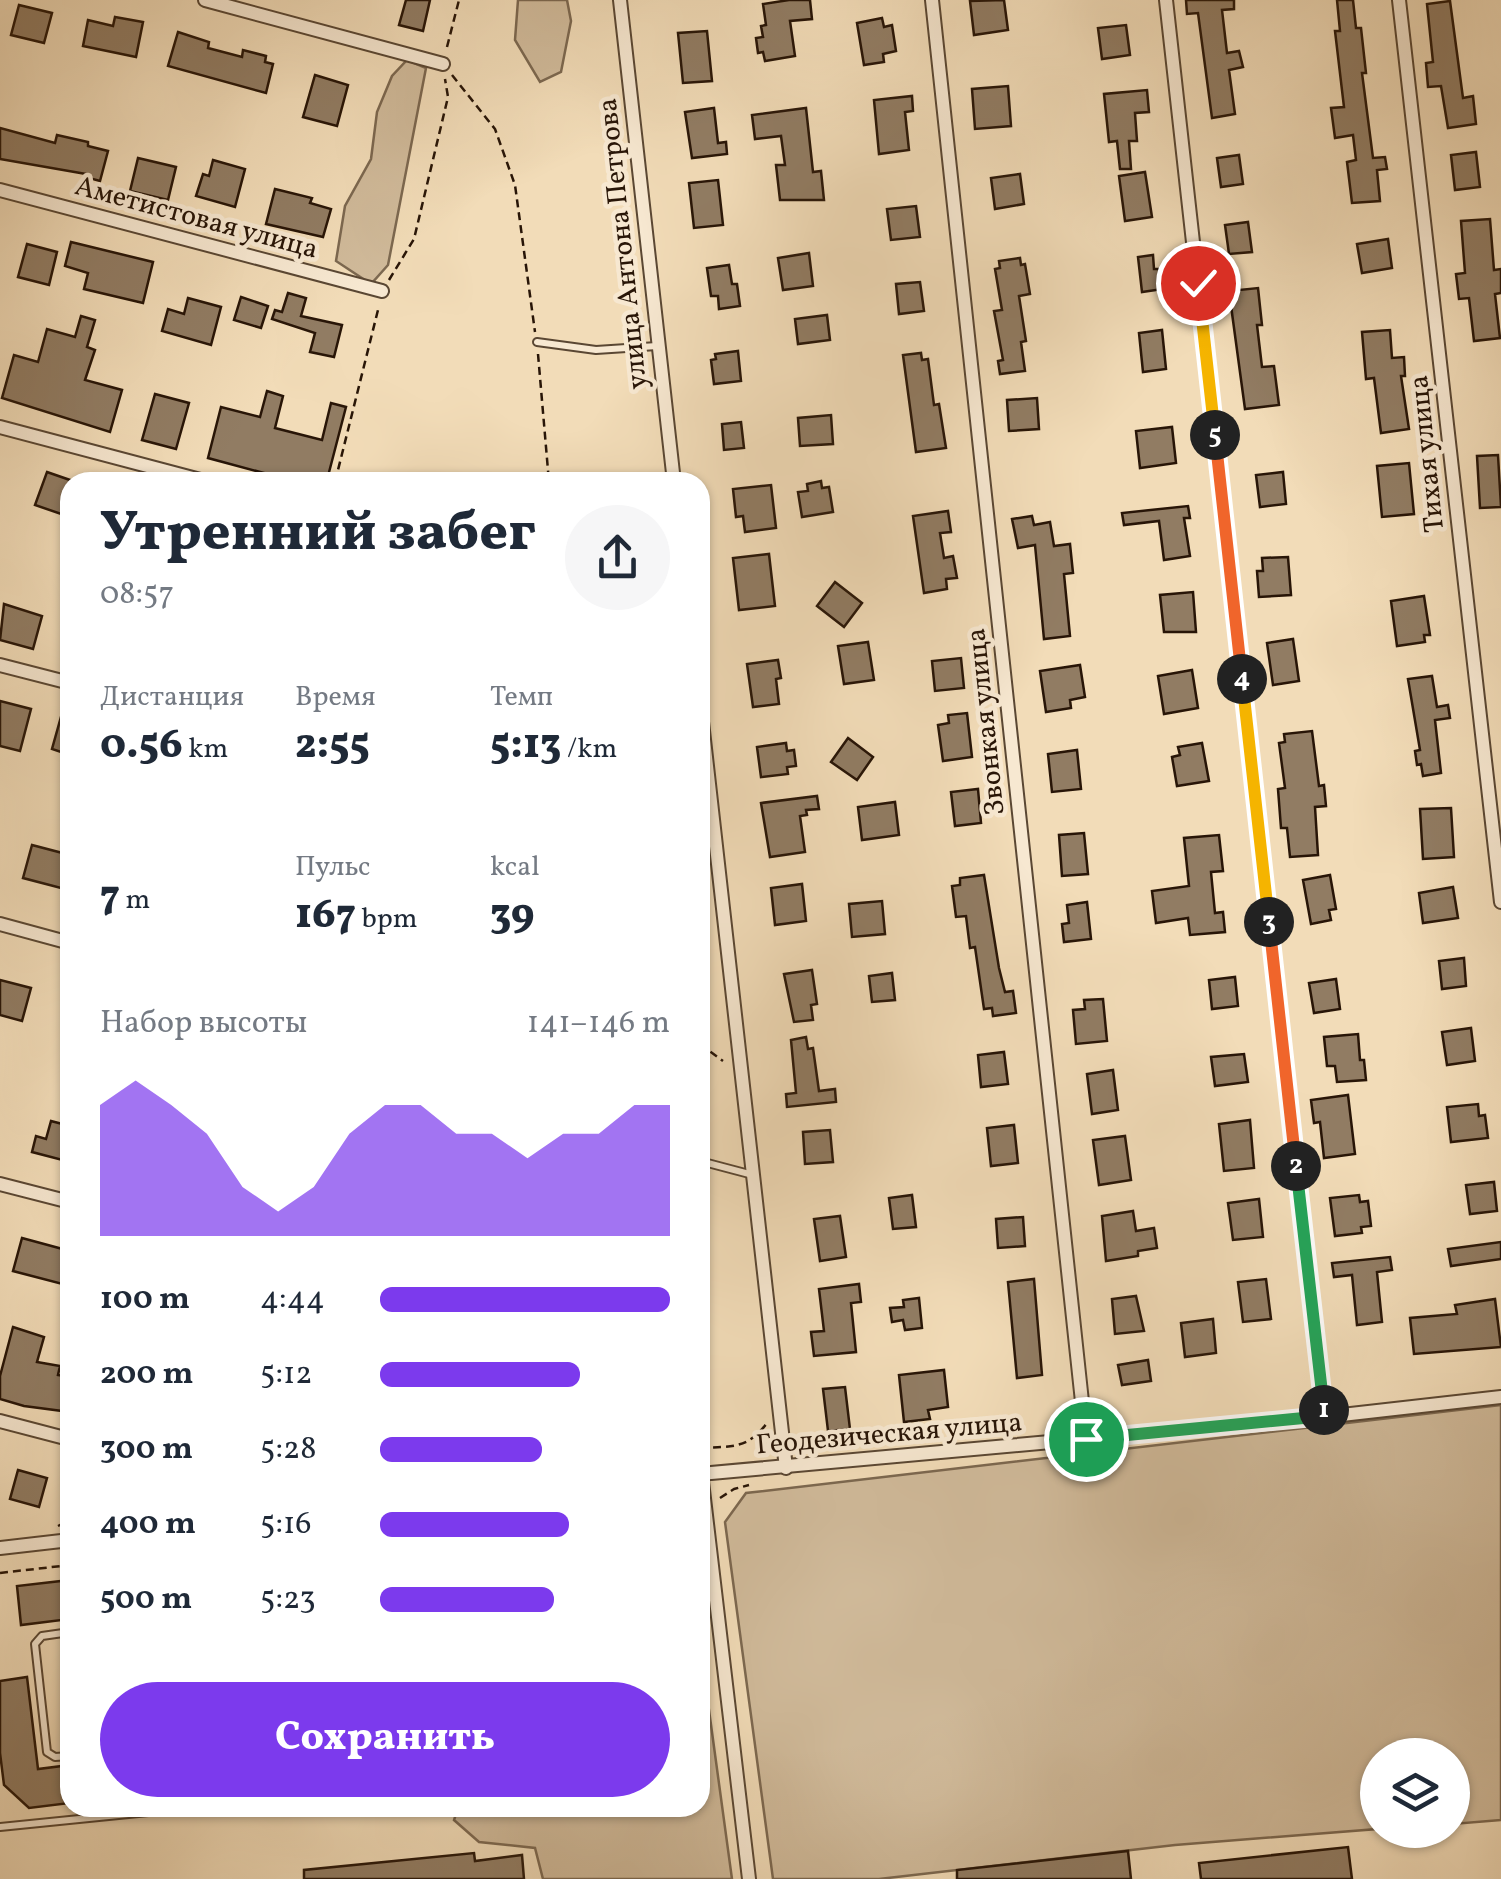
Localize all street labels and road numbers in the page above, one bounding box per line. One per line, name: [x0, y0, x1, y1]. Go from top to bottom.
street label: улица Антона Петрова: [589, 96, 658, 391]
street label: Аметистовая улица: [70, 167, 322, 270]
street label: Тихая улица: [1400, 373, 1455, 534]
street label: Звонкая улица: [957, 626, 1016, 817]
street label: Геодезическая улица: [754, 1403, 1024, 1466]

